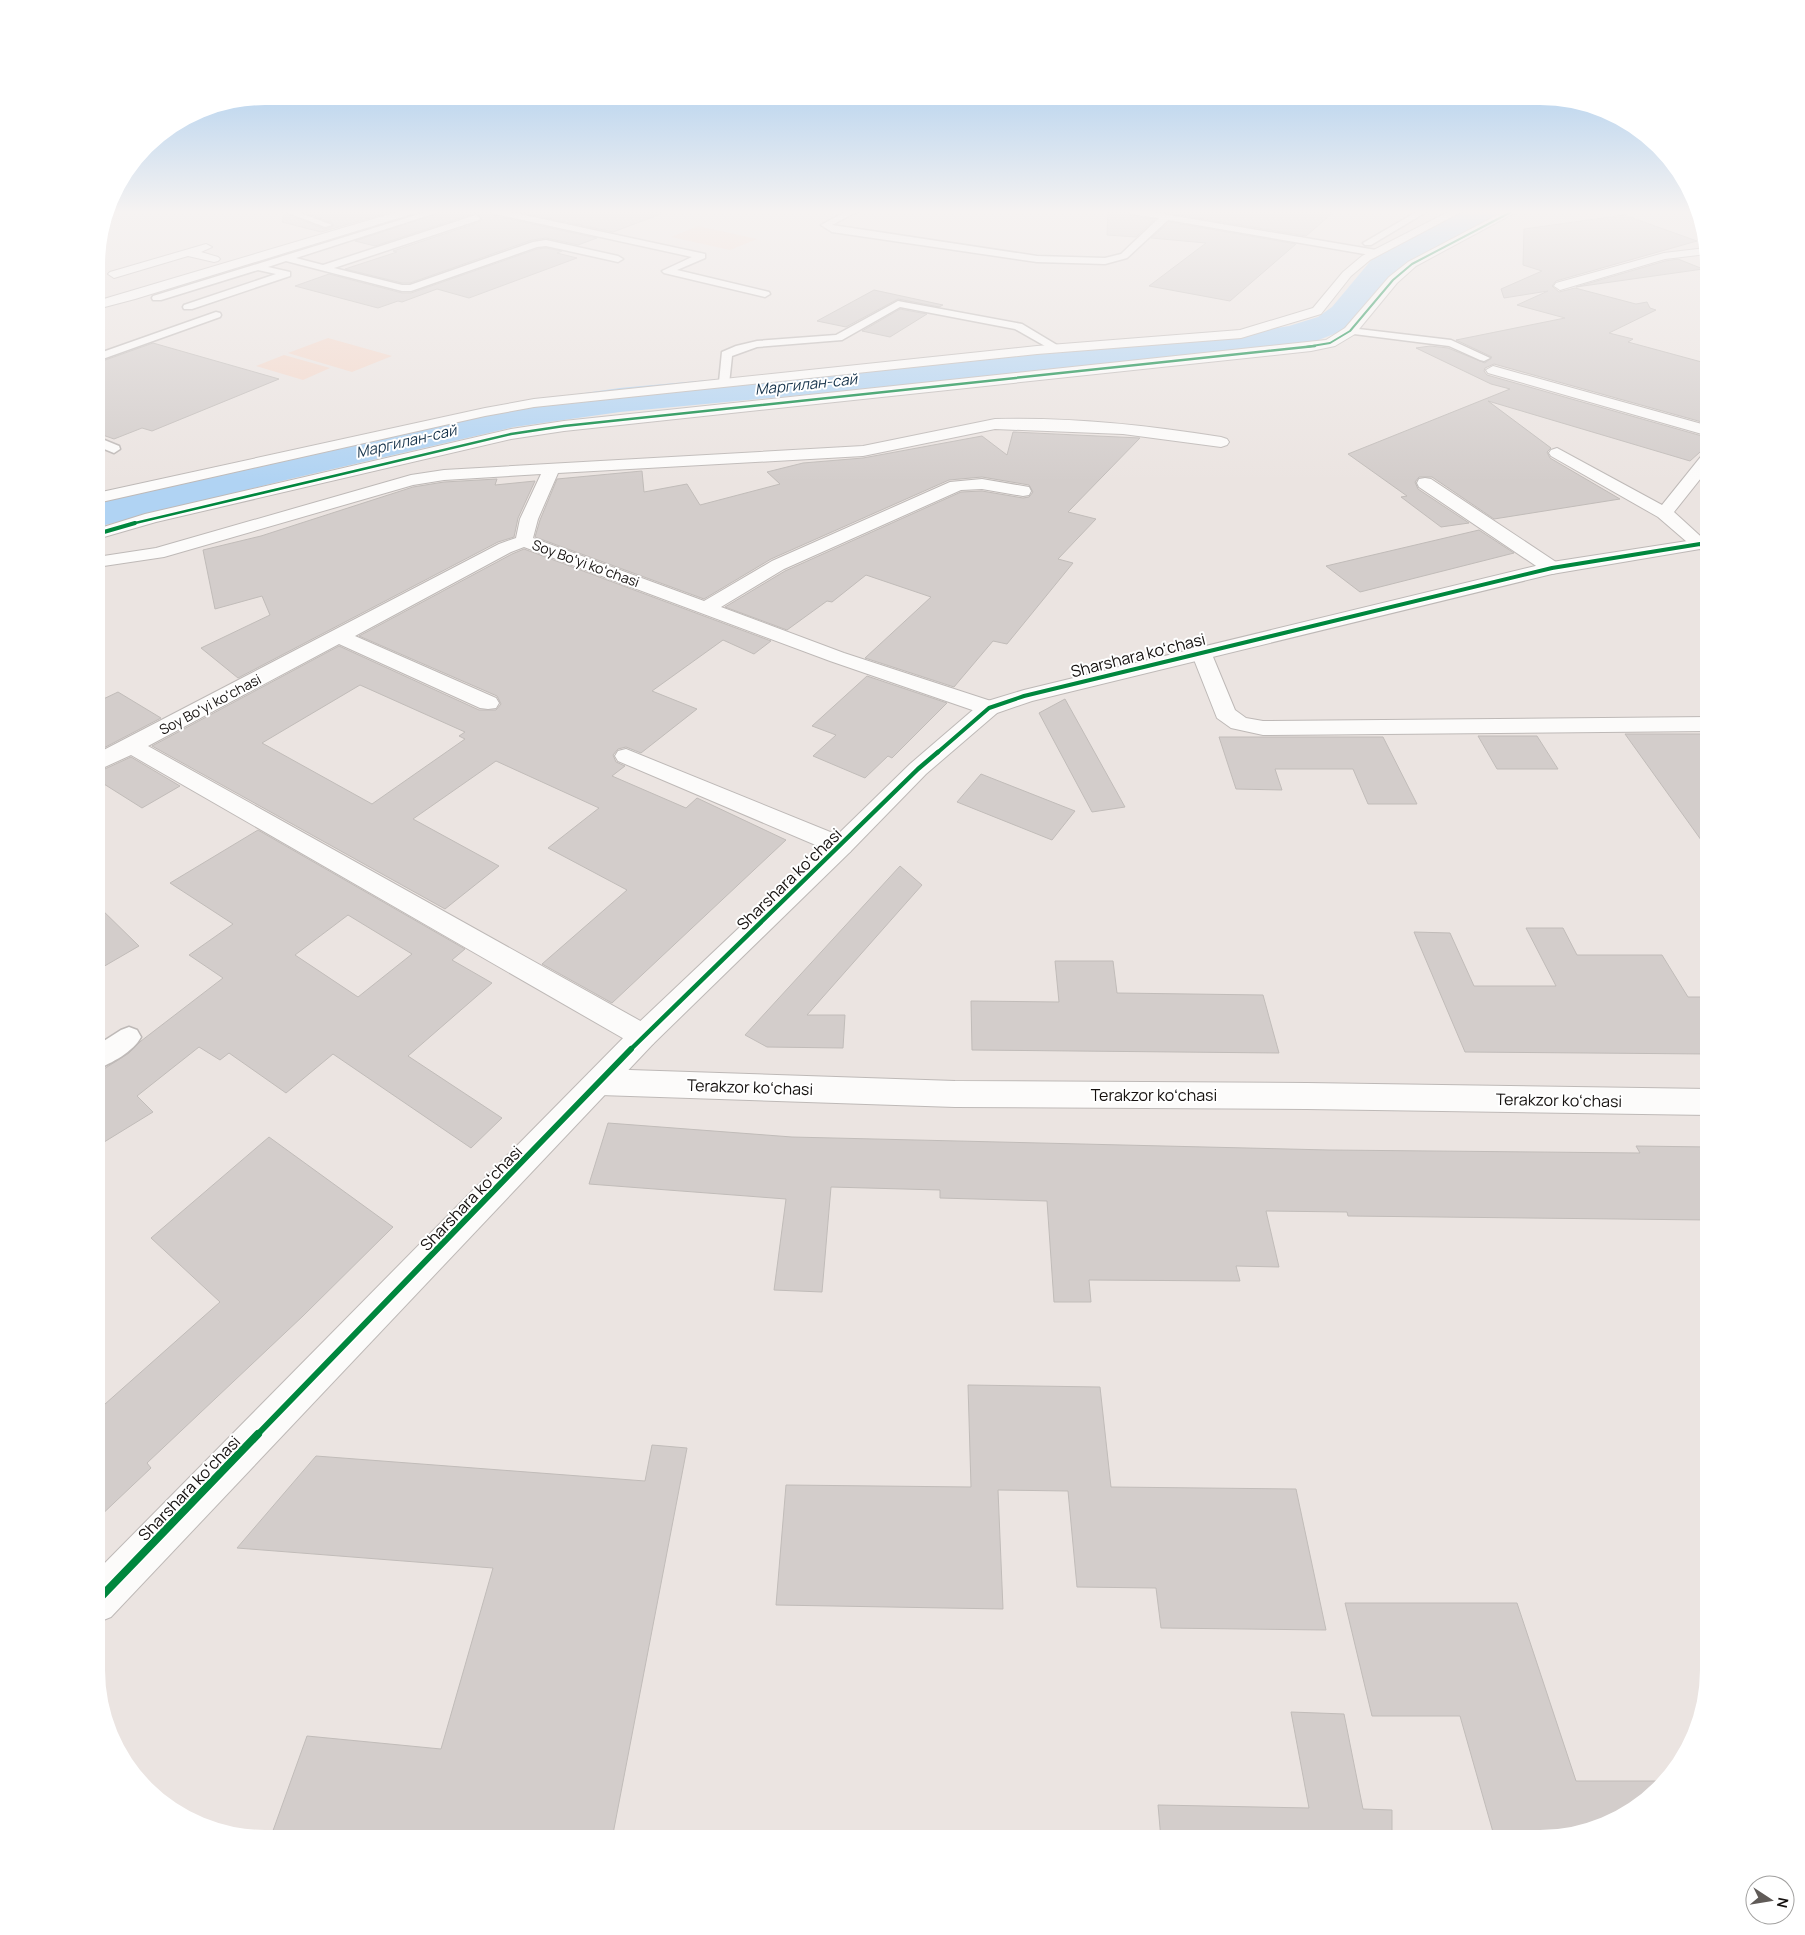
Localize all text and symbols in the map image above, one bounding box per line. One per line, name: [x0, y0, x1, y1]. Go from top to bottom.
water label: Маргилан-сай: [754, 368, 860, 400]
water label: Маргилан-сай: [354, 419, 460, 463]
street label: Soy Boʻyi koʻchasi: [530, 535, 642, 591]
street label: Sharshara koʻchasi: [1068, 628, 1208, 682]
street label: Soy Boʻyi koʻchasi: [156, 669, 264, 739]
street label: Sharshara koʻchasi: [732, 823, 846, 935]
street label: Terakzor koʻchasi: [686, 1074, 814, 1100]
street label: Terakzor koʻchasi: [1091, 1084, 1217, 1106]
street label: Terakzor koʻchasi: [1496, 1088, 1622, 1112]
street label: Sharshara koʻchasi: [415, 1141, 527, 1255]
street label: Sharshara koʻchasi: [133, 1431, 245, 1545]
north arrow: [1745, 1875, 1795, 1925]
text: N: [1773, 1896, 1794, 1910]

